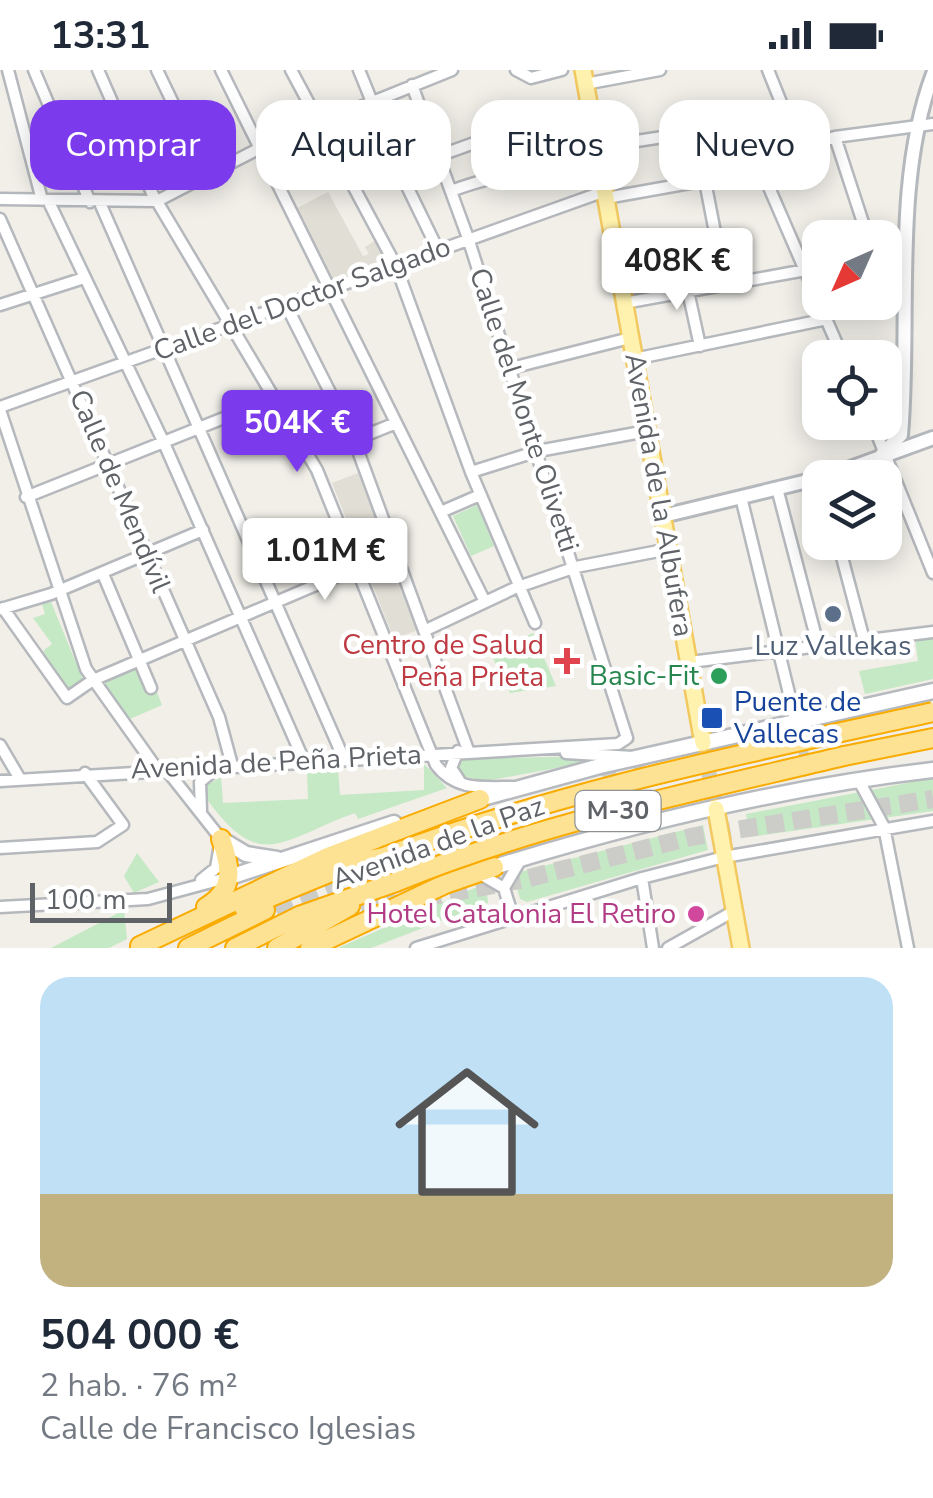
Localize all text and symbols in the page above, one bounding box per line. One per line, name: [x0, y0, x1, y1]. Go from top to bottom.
text: 13:31: [50, 10, 151, 61]
chip: Comprar: [30, 100, 236, 190]
chip: Alquilar: [256, 100, 451, 190]
chip: Filtros: [471, 100, 639, 190]
chip: Nuevo: [659, 100, 830, 190]
north arrow: [802, 220, 902, 320]
map controls: [802, 220, 902, 560]
street label: Calle del Doctor Salgado: [148, 228, 456, 370]
pin: 408K €: [596, 228, 758, 313]
text: 408K €: [624, 239, 730, 282]
street label: Calle del Monte Olivetti: [460, 263, 588, 557]
button: locate: [802, 340, 902, 440]
street label: Avenida de la Albufera: [615, 350, 703, 640]
street label: Calle de Mendívil: [60, 384, 180, 599]
pin: 504K €: [216, 390, 378, 475]
text: 504K €: [244, 401, 350, 444]
button: layers: [802, 460, 902, 560]
pin: 1.01M €: [233, 518, 417, 603]
text: 1.01M €: [264, 529, 386, 572]
marker: Luz Vallekas: [822, 603, 844, 625]
place label: Centro de Salud Peña Prieta: [342, 626, 544, 696]
place label: Luz Vallekas: [755, 627, 911, 665]
marker: Centro de Salud Peña Prieta: [554, 648, 580, 674]
place label: Basic-Fit: [589, 657, 699, 695]
marker: Basic-Fit: [708, 665, 730, 687]
place label: Puente de Vallecas: [733, 683, 861, 753]
marker: Puente de Vallecas: [699, 705, 725, 731]
street label: Avenida de Peña Prieta: [130, 735, 422, 789]
street label: Avenida de la Paz: [327, 787, 549, 899]
road number: M-30: [576, 791, 660, 831]
scale bar: [30, 878, 172, 923]
text: 100 m: [45, 881, 127, 919]
place label: Hotel Catalonia El Retiro: [366, 895, 676, 933]
marker: Hotel Catalonia El Retiro: [685, 903, 707, 925]
icon: home: [377, 1042, 557, 1222]
text: 504 000 €: [40, 1307, 239, 1364]
text: 2 hab. · 76 m²: [40, 1364, 238, 1407]
text: Calle de Francisco Iglesias: [40, 1407, 416, 1450]

